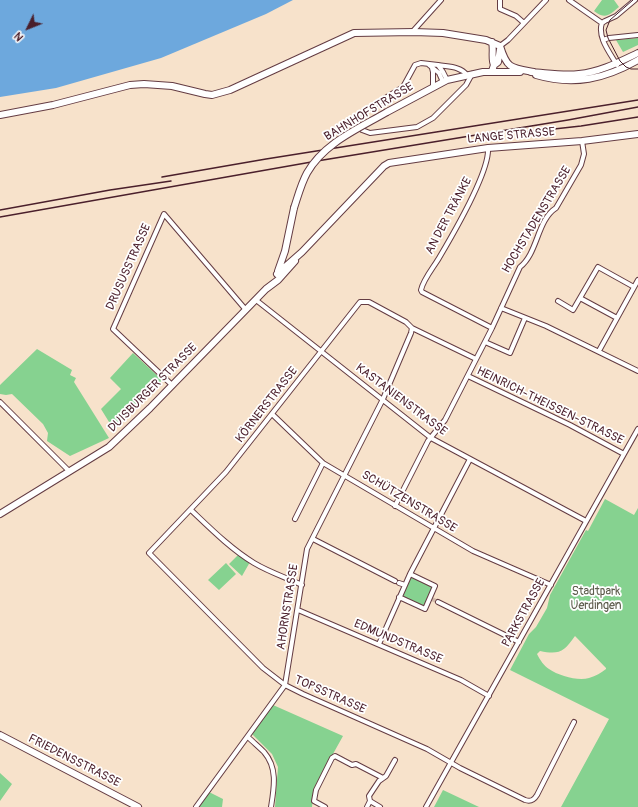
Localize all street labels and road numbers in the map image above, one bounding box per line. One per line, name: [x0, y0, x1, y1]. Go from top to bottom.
street label: BAHNHOFSTRASSE: [322, 80, 416, 144]
street label: LANGE STRASSE: [466, 125, 556, 147]
street label: HOCHSTADENSTRASSE: [499, 164, 575, 276]
street label: AN DER TRÄNKE: [423, 175, 475, 257]
street label: DRUSUSSTRASSE: [104, 222, 154, 312]
street label: DUISBURGER STRASSE: [106, 341, 200, 435]
street label: KASTANIENSTRASSE: [352, 361, 450, 439]
street label: KÖRNERSTRASSE: [233, 364, 301, 446]
street label: HEINRICH-THEISSEN-STRASSE: [474, 364, 626, 448]
street label: SCHÜTZENSTRASSE: [359, 468, 459, 536]
street label: AHORNSTRASSE: [274, 563, 302, 651]
street label: PARKSTRASSE: [499, 576, 549, 650]
street label: EDMUNDSTRASSE: [352, 617, 444, 667]
street label: TOPSSTRASSE: [292, 673, 368, 717]
street label: FRIEDENSSTRASSE: [25, 732, 123, 790]

